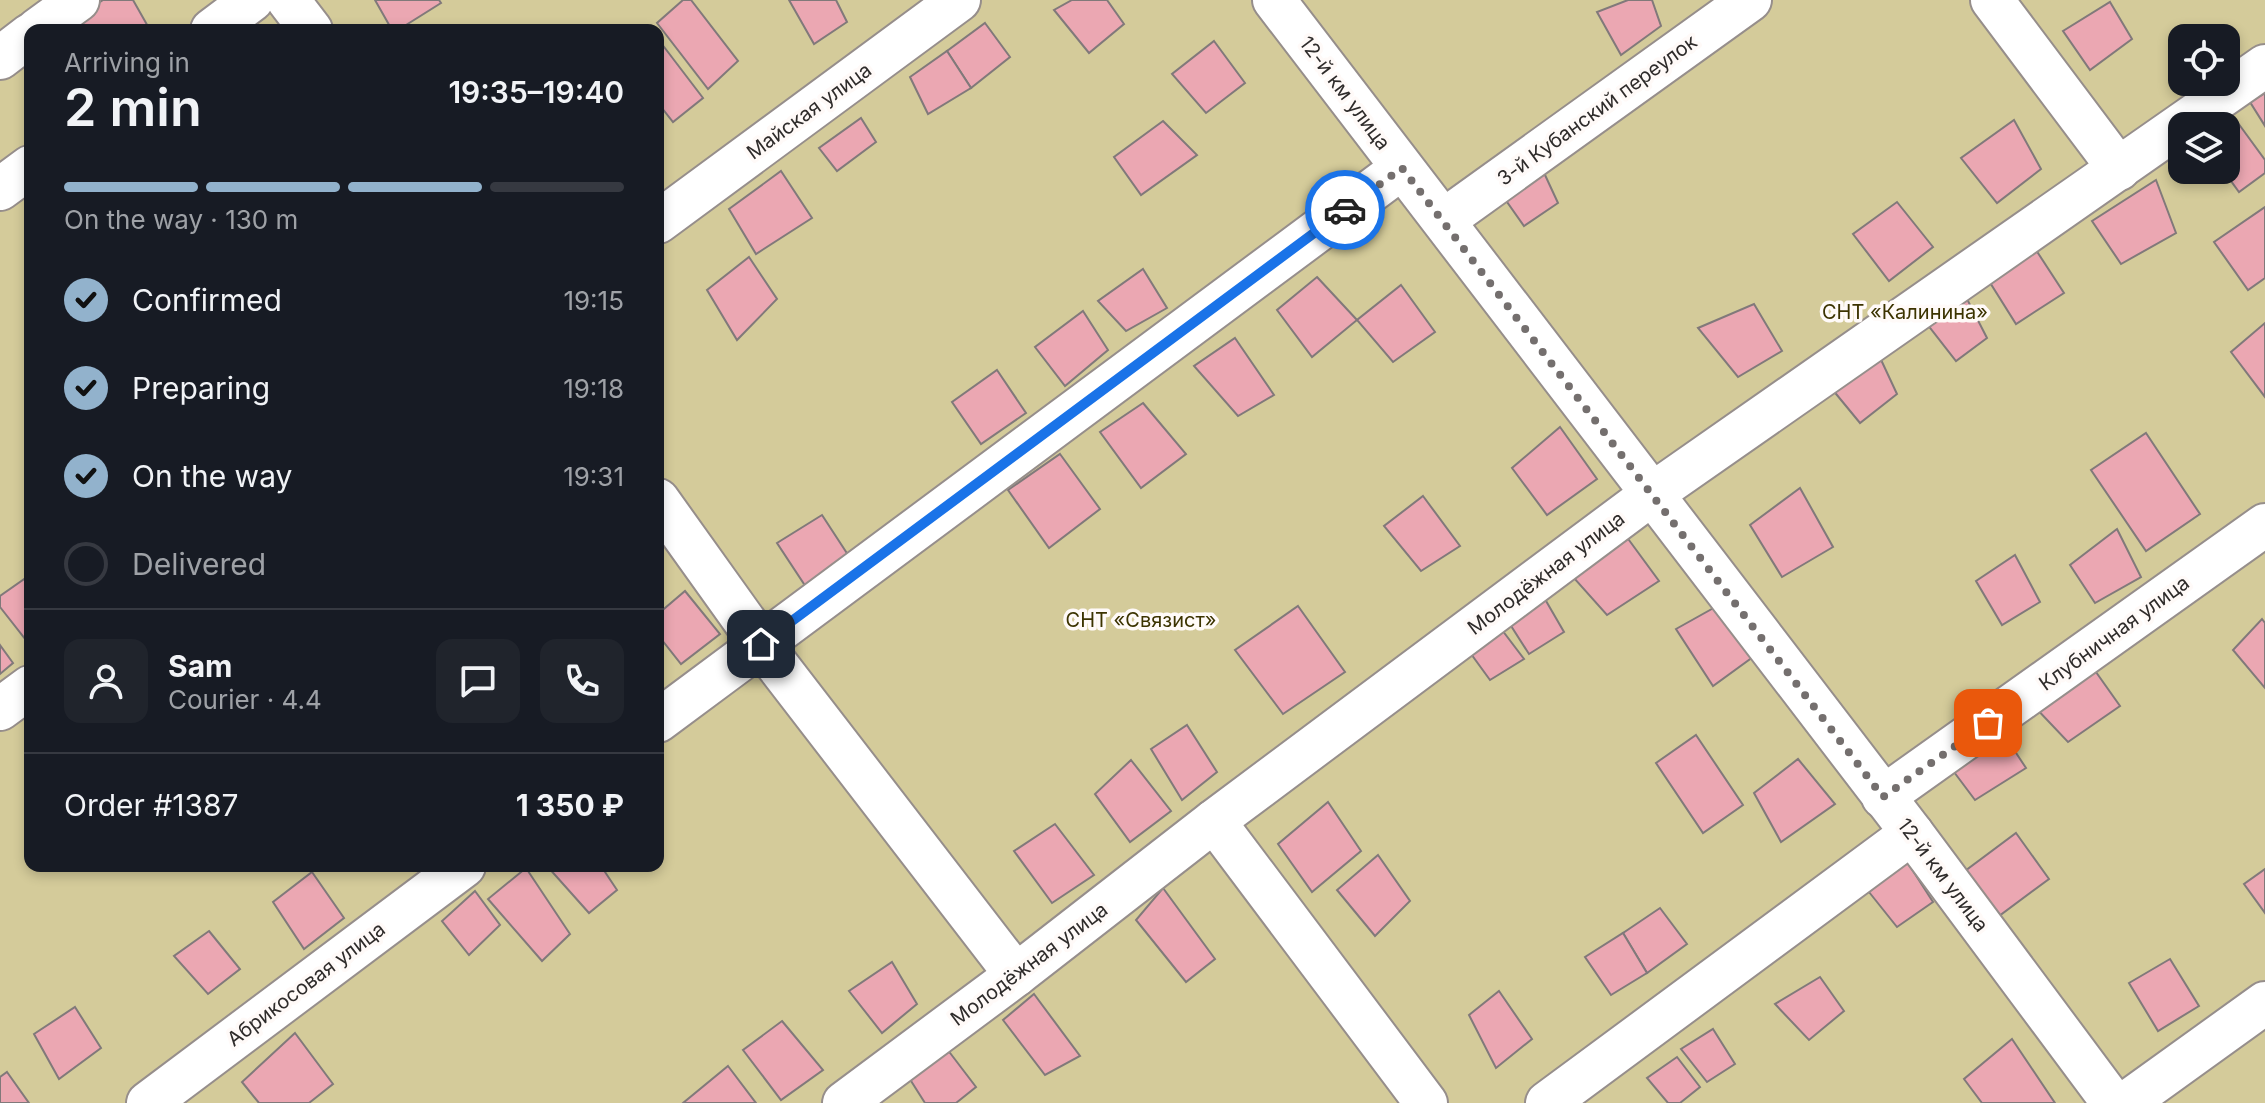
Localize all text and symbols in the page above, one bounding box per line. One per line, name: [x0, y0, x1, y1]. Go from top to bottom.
map controls: [2168, 24, 2240, 184]
button: locate: [2168, 24, 2240, 96]
street label: 3-й Кубанский переулок: [1492, 29, 1702, 191]
street label: 12-й км улица: [1295, 32, 1395, 154]
text: Arriving in: [64, 47, 190, 78]
street label: Майская улица: [742, 58, 876, 164]
text: 19:35–19:40: [448, 74, 624, 110]
text: 2 min: [64, 76, 202, 139]
button: layers: [2168, 112, 2240, 184]
courier: [1305, 170, 1385, 250]
icon: car: [1323, 188, 1367, 232]
text: On the way · 130 m: [64, 204, 298, 235]
icon: check: [64, 278, 108, 322]
text: Confirmed: [132, 282, 282, 318]
text: 19:15: [563, 285, 624, 316]
park label: СНТ «Калинина»: [1822, 300, 1988, 324]
icon: check: [64, 366, 108, 410]
text: Preparing: [132, 370, 270, 406]
text: 19:18: [563, 373, 624, 404]
icon: check: [64, 454, 108, 498]
text: On the way: [132, 458, 292, 494]
text: 19:31: [563, 461, 624, 492]
street label: Молодёжная улица: [1463, 506, 1629, 640]
text: Delivered: [132, 546, 266, 582]
street label: Клубничная улица: [2034, 571, 2194, 695]
park label: СНТ «Связист»: [1066, 608, 1216, 632]
pin: [727, 610, 795, 678]
icon: home: [739, 622, 783, 666]
button: person: [64, 639, 148, 723]
button: chat: [436, 639, 520, 723]
button: phone: [540, 639, 624, 723]
text: Sam: [168, 648, 232, 684]
text: Courier · 4.4: [168, 684, 322, 715]
pin: [1954, 689, 2022, 757]
icon: bag: [1966, 701, 2010, 745]
text: Order #1387: [64, 787, 239, 823]
text: 1 350 ₽: [516, 787, 624, 823]
street label: 12-й км улица: [1893, 814, 1993, 936]
street label: Молодёжная улица: [946, 897, 1112, 1031]
street label: Абрикосовая улица: [222, 917, 390, 1051]

